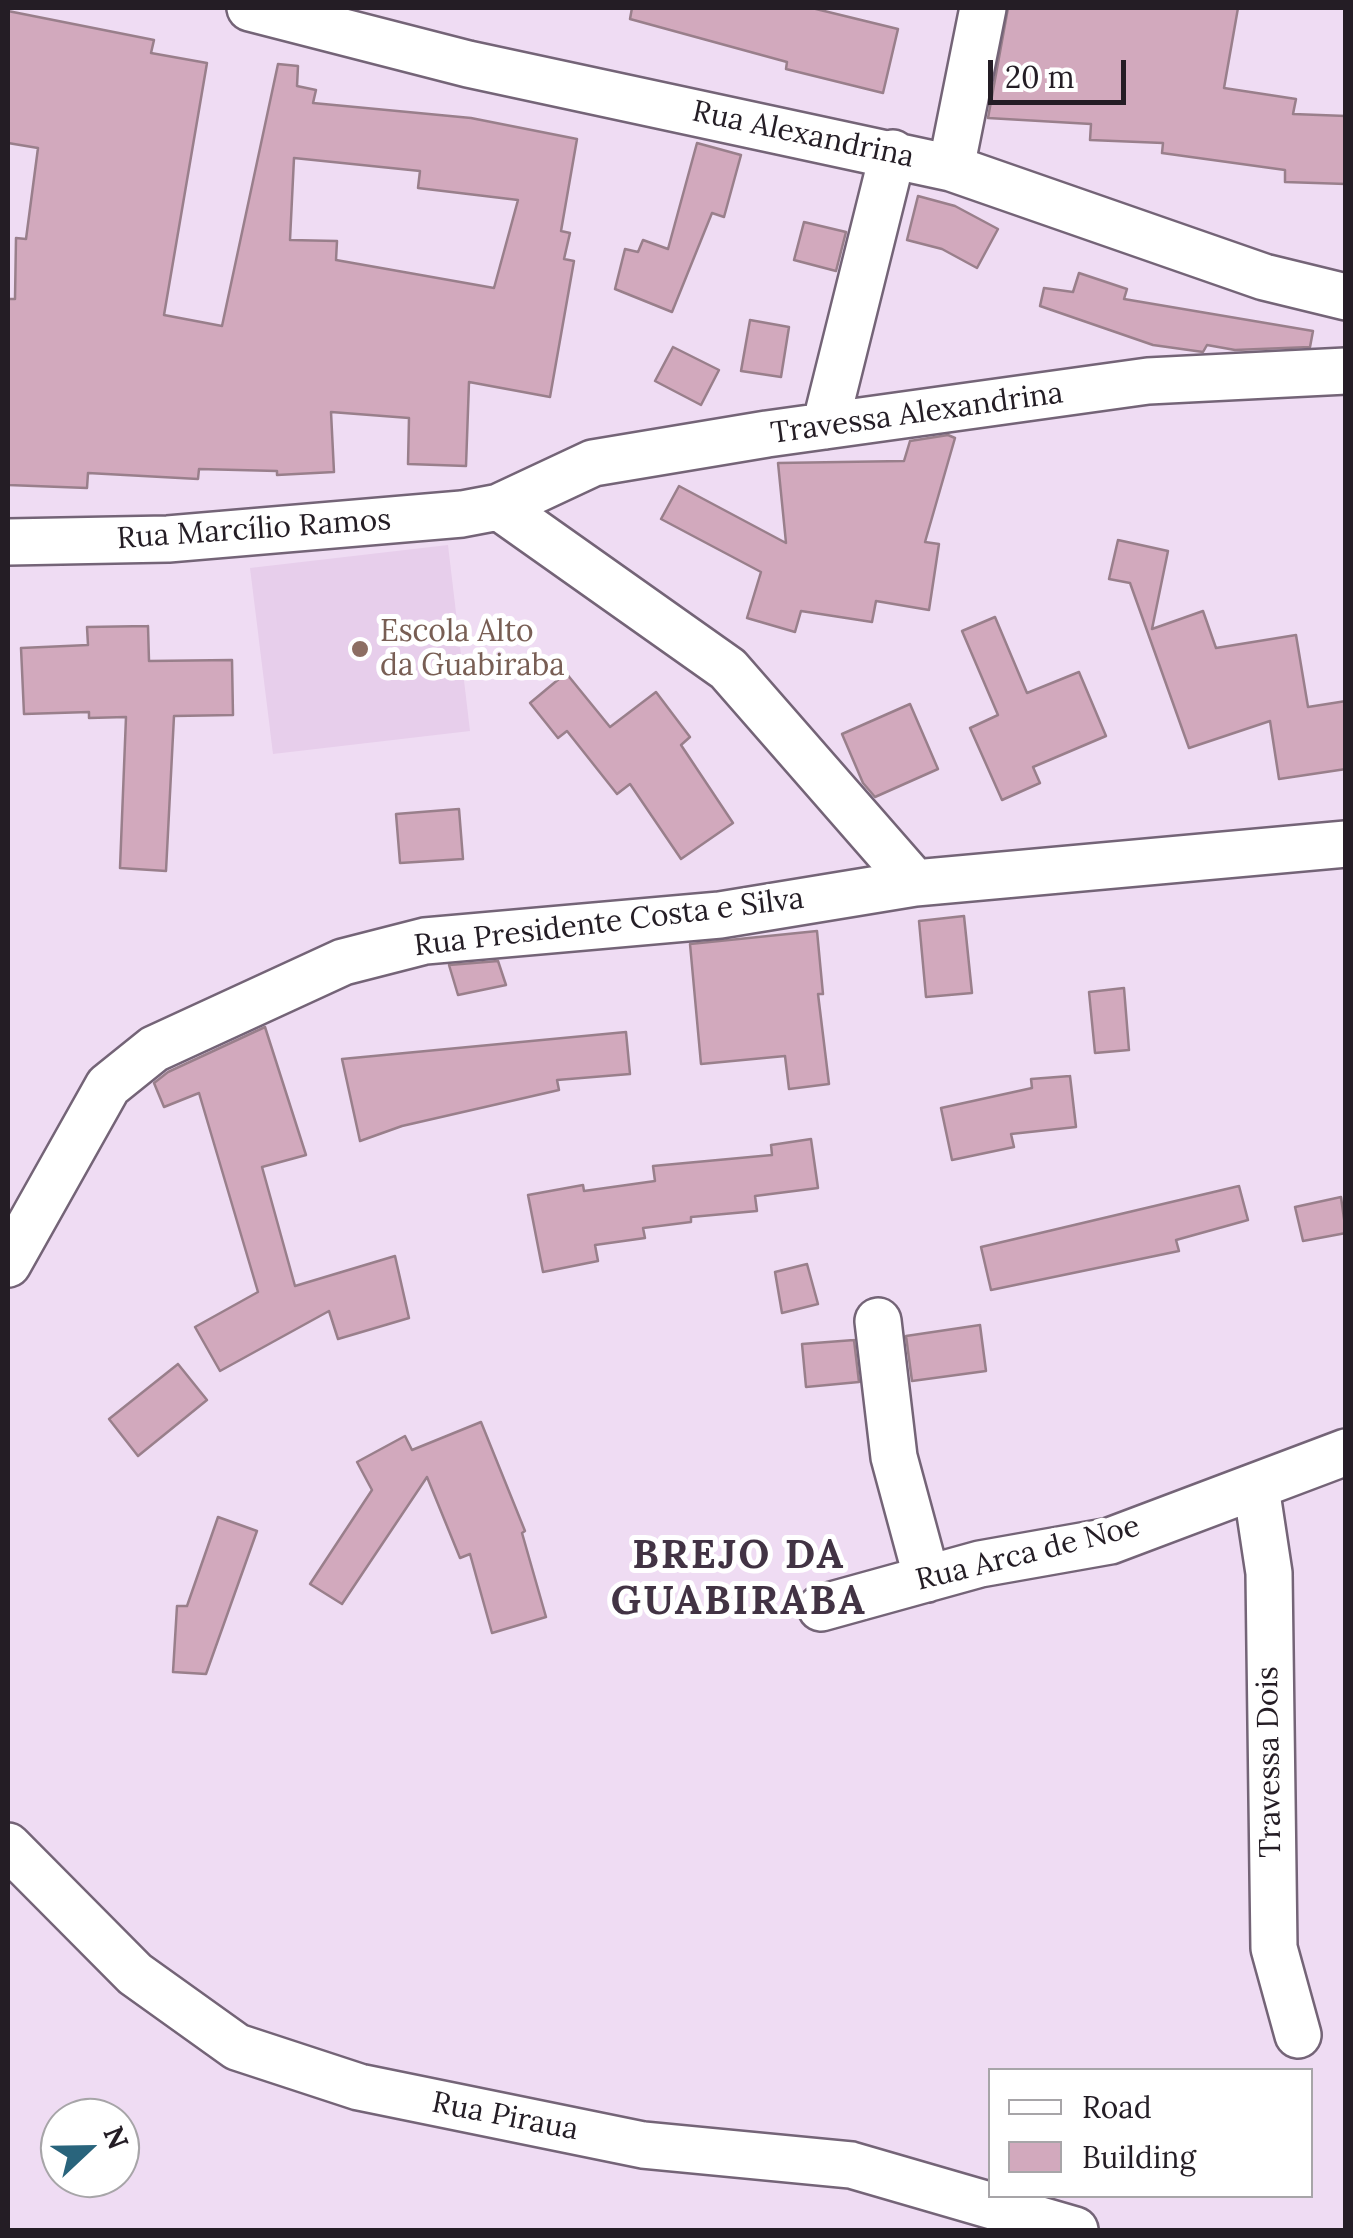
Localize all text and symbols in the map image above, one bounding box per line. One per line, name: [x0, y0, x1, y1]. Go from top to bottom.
scale bar: [993, 40, 1130, 102]
text: 20 m: [1005, 58, 1074, 96]
street label: Rua Alexandrina: [689, 94, 917, 176]
street label: Travessa Alexandrina: [769, 376, 1065, 452]
street label: Rua Marcílio Ramos: [116, 502, 392, 558]
place label: Escola Alto da Guabiraba: [380, 614, 565, 684]
marker: Escola Alto da Guabiraba: [349, 638, 371, 660]
street label: Rua Presidente Costa e Silva: [412, 881, 806, 965]
street label: Rua Arca de Noe: [912, 1509, 1144, 1599]
district label: BREJO DA GUABIRABA: [611, 1533, 867, 1627]
street label: Travessa Dois: [1250, 1666, 1290, 1858]
legend: [988, 2068, 1313, 2198]
street label: Rua Piraua: [429, 2085, 581, 2149]
text: Road: [1082, 2088, 1152, 2126]
north arrow: [40, 2098, 140, 2198]
text: N: [95, 2121, 137, 2154]
text: Building: [1082, 2138, 1196, 2176]

